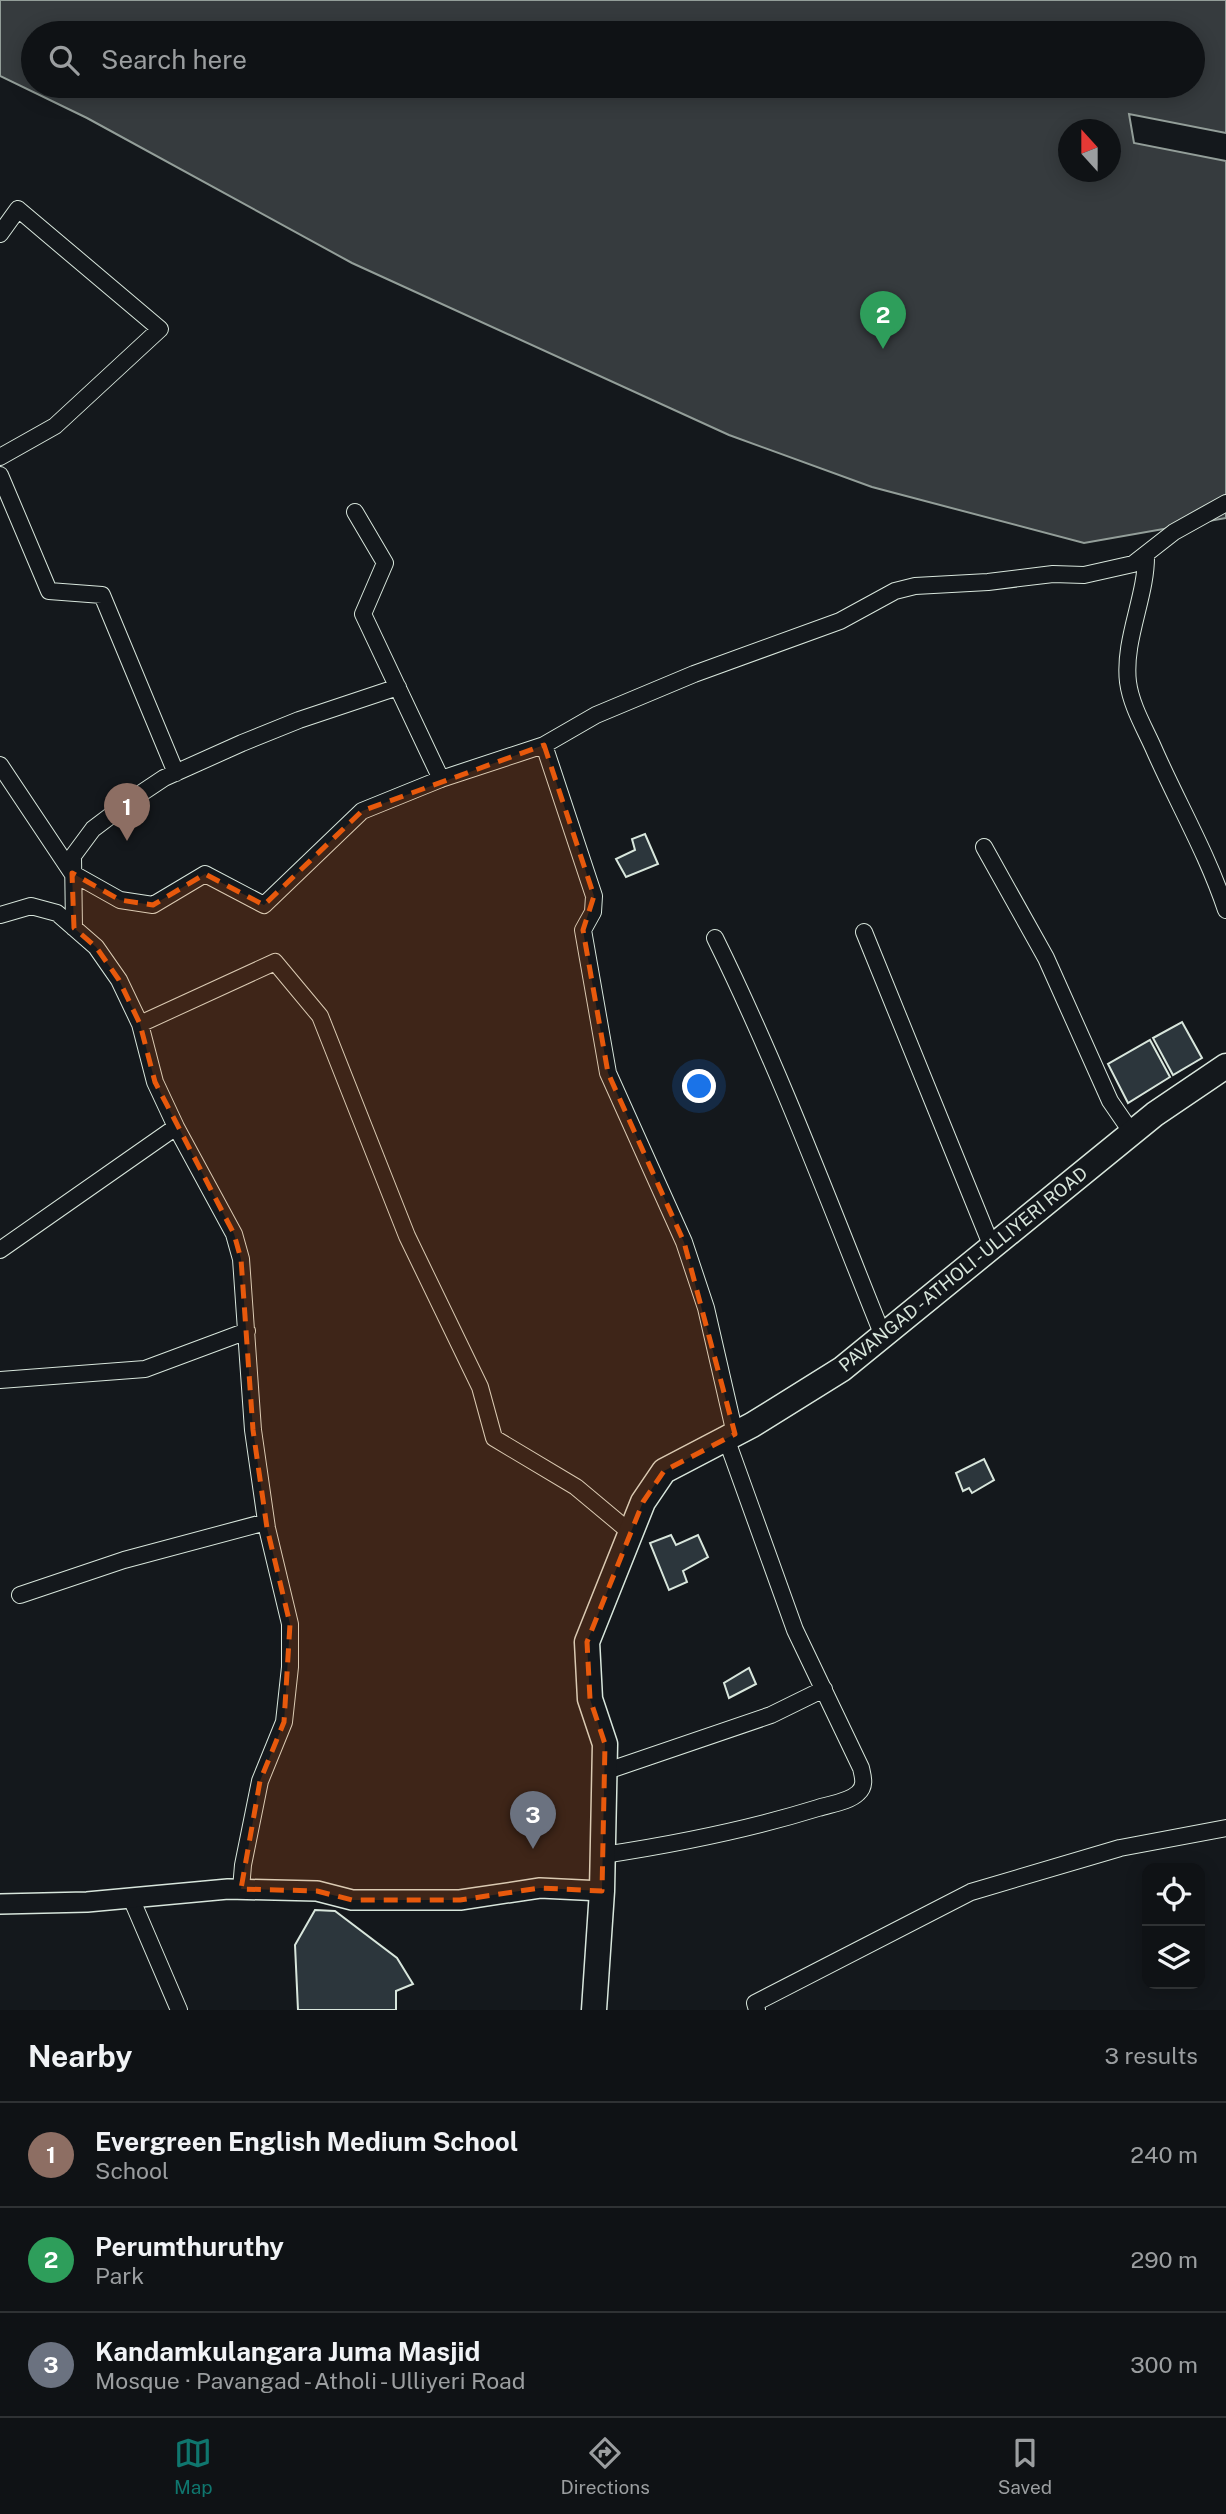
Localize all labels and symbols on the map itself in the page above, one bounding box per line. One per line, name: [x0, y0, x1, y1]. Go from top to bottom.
north arrow: [1058, 119, 1121, 182]
pin: 2: [860, 291, 906, 349]
pin: 1: [104, 783, 150, 841]
your location: [682, 1069, 716, 1103]
street label: PAVANGAD - ATHOLI - ULLIYERI ROAD: [834, 1162, 1092, 1376]
pin: 3: [510, 1791, 556, 1849]

